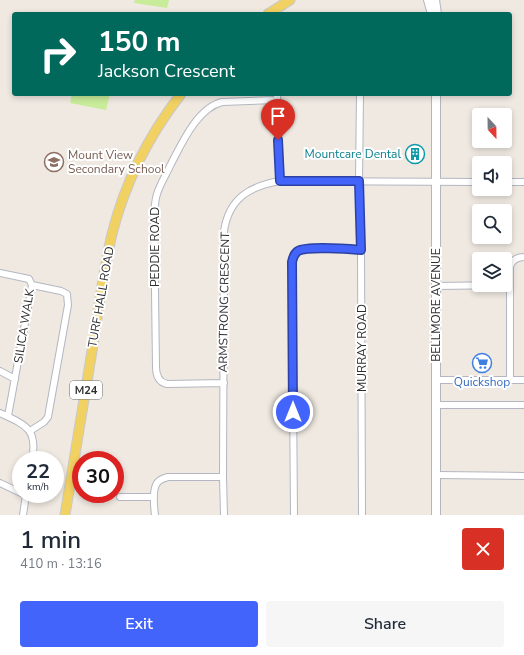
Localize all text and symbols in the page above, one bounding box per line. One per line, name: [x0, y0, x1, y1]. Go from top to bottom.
text: 150 m: [98, 23, 181, 61]
icon: right: [32, 28, 84, 80]
text: Jackson Crescent: [98, 59, 235, 83]
pin: [261, 99, 295, 140]
icon: arrive: [267, 105, 289, 127]
north arrow: [472, 108, 512, 148]
map controls: [472, 108, 512, 292]
building icon: Mountcare Dental: [404, 143, 426, 165]
place label: Mountcare Dental: [305, 146, 401, 162]
place label: Mount View Secondary School: [68, 147, 165, 177]
school or university icon: Mount View Secondary School: [43, 151, 65, 173]
button: sound: [472, 156, 512, 196]
button: search: [472, 204, 512, 244]
street label: PEDDIE ROAD: [147, 207, 163, 287]
street label: ARMSTRONG CRESCENT: [215, 231, 233, 373]
street label: TURF HALL ROAD: [84, 245, 118, 349]
street label: BELLMORE AVENUE: [428, 248, 444, 362]
button: layers: [472, 252, 512, 292]
street label: SILICA WALK: [10, 287, 38, 364]
street label: MURRAY ROAD: [354, 304, 370, 392]
supermarket icon: Quickshop: [471, 352, 493, 374]
place label: Quickshop: [454, 374, 510, 390]
road number: M24: [70, 381, 102, 399]
position arrow: [272, 391, 314, 433]
speed limit sign: 30: [72, 451, 124, 503]
text: 22: [26, 458, 50, 485]
text: km/h: [27, 480, 49, 494]
text: 1 min: [20, 524, 81, 556]
button: close: [462, 528, 504, 570]
text: 410 m · 13:16: [20, 555, 102, 573]
button: Exit: [20, 601, 258, 647]
button: Share: [266, 601, 504, 647]

